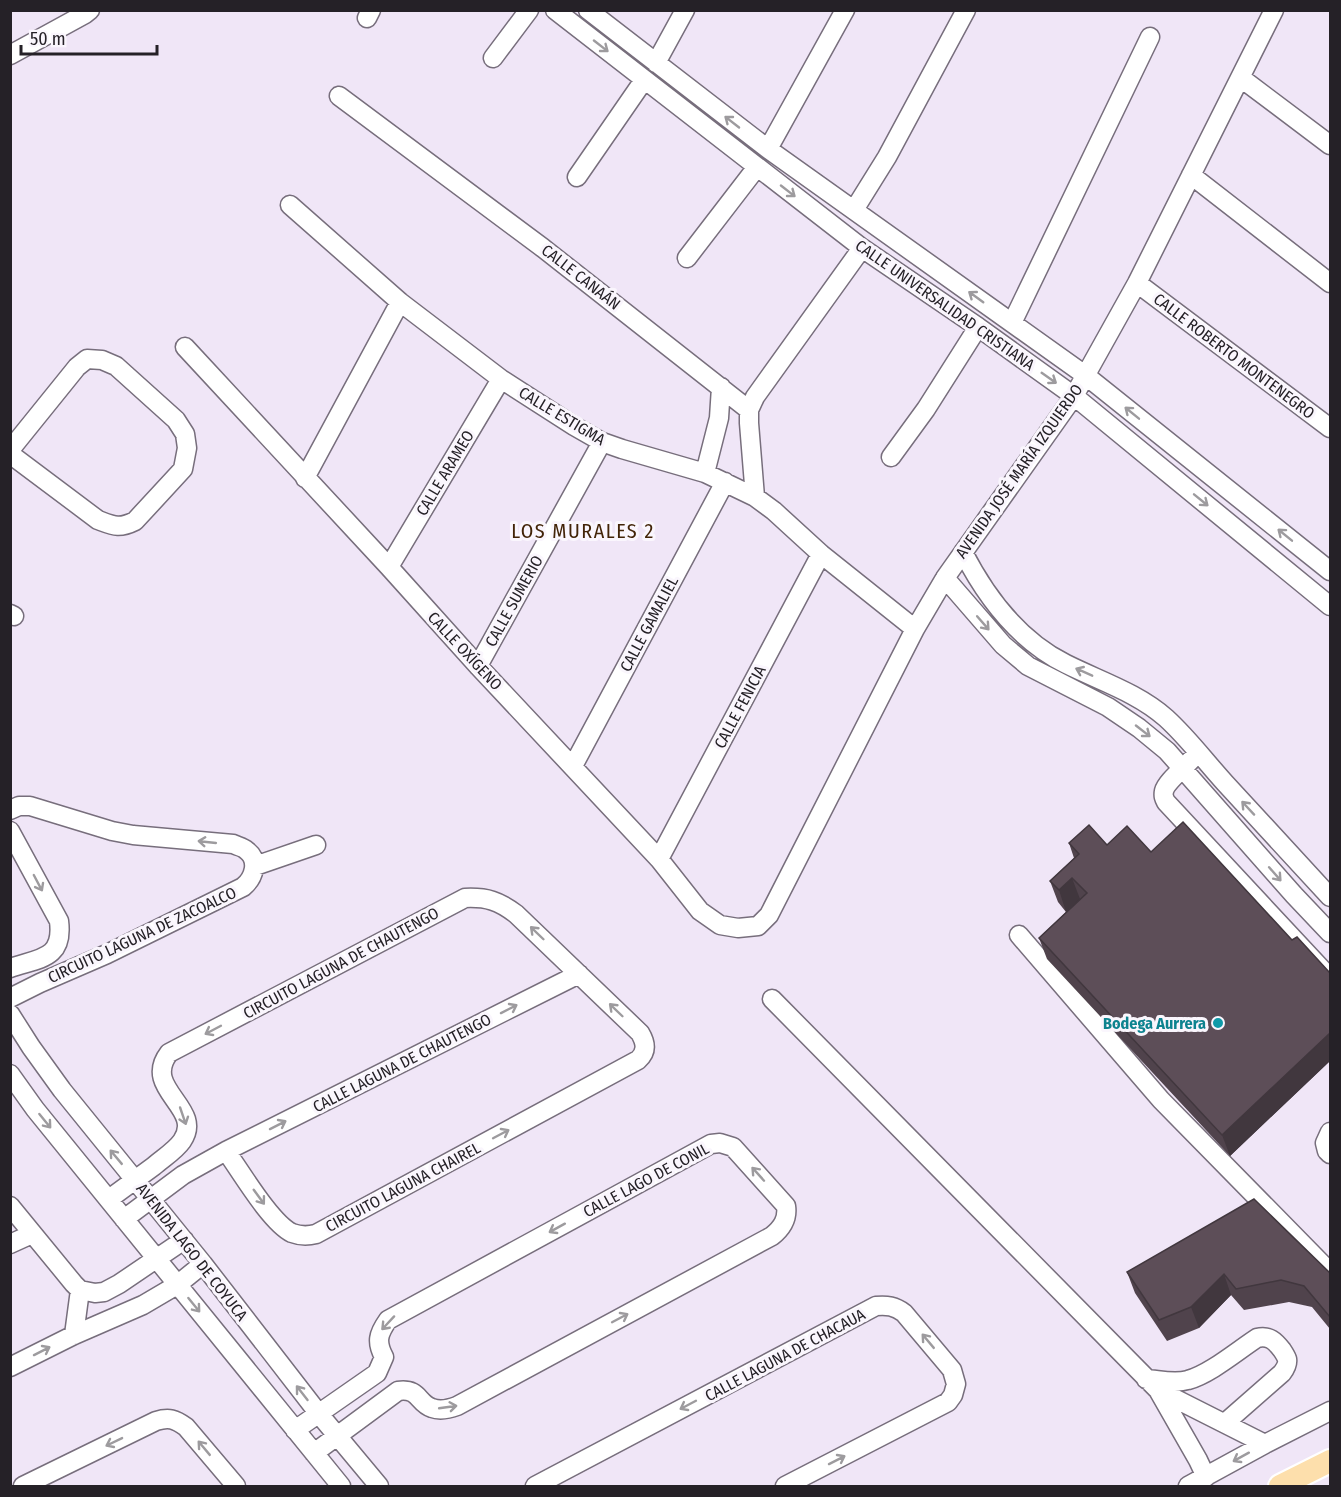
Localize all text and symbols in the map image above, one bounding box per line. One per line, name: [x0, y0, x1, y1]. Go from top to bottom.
scale bar: [21, 18, 158, 56]
text: 50 m: [30, 28, 66, 50]
one-way arrow: [592, 40, 608, 53]
one-way arrow: [725, 115, 741, 128]
one-way arrow: [780, 185, 796, 198]
street label: CALLE UNIVERSALIDAD CRISTIANA: [852, 236, 1039, 375]
street label: CALLE CANAÁN: [538, 240, 624, 314]
street label: CALLE ROBERTO MONTENEGRO: [1150, 289, 1318, 423]
one-way arrow: [968, 291, 984, 303]
one-way arrow: [1041, 372, 1057, 384]
street label: AVENIDA JOSÉ MARÍA IZQUIERDO: [952, 380, 1086, 562]
street label: CALLE ESTIGMA: [515, 383, 609, 450]
one-way arrow: [1125, 407, 1141, 420]
street label: CALLE ARAMEO: [412, 427, 478, 519]
one-way arrow: [1193, 493, 1209, 506]
district label: LOS MURALES 2: [511, 519, 655, 543]
one-way arrow: [1277, 528, 1293, 541]
street label: CALLE SUMERIO: [481, 552, 547, 650]
street label: CALLE GAMALIEL: [616, 573, 682, 675]
street label: CALLE OXÍGENO: [424, 608, 506, 694]
one-way arrow: [976, 615, 990, 630]
street label: CALLE FENICIA: [710, 662, 770, 752]
one-way arrow: [1075, 665, 1093, 677]
one-way arrow: [1134, 725, 1150, 738]
one-way arrow: [1241, 800, 1255, 815]
one-way arrow: [198, 836, 218, 847]
one-way arrow: [1268, 866, 1282, 881]
one-way arrow: [32, 874, 44, 891]
street label: CIRCUITO LAGUNA DE ZACOALCO: [45, 883, 239, 987]
street label: CIRCUITO LAGUNA DE CHAUTENGO: [240, 903, 442, 1023]
one-way arrow: [530, 927, 545, 941]
one-way arrow: [499, 1003, 517, 1014]
one-way arrow: [609, 1003, 624, 1017]
street label: CALLE LAGUNA DE CHAUTENGO: [310, 1010, 494, 1116]
place label: Bodega Aurrera: [1103, 1014, 1206, 1033]
marker: Bodega Aurrera: [1211, 1016, 1225, 1030]
one-way arrow: [204, 1025, 222, 1036]
one-way arrow: [178, 1106, 189, 1124]
one-way arrow: [38, 1113, 52, 1128]
one-way arrow: [269, 1119, 286, 1131]
one-way arrow: [492, 1128, 509, 1140]
street label: CIRCUITO LAGUNA CHAIREL: [322, 1138, 484, 1236]
street label: CALLE LAGO DE CONIL: [580, 1139, 712, 1221]
one-way arrow: [110, 1149, 123, 1165]
one-way arrow: [751, 1167, 765, 1182]
street label: AVENIDA LAGO DE COYUCA: [132, 1179, 252, 1325]
one-way arrow: [253, 1189, 265, 1205]
one-way arrow: [549, 1222, 566, 1234]
one-way arrow: [188, 1297, 201, 1313]
street label: CALLE LAGUNA DE CHACAUA: [702, 1304, 869, 1405]
one-way arrow: [611, 1312, 628, 1324]
one-way arrow: [381, 1316, 395, 1331]
one-way arrow: [921, 1333, 934, 1349]
one-way arrow: [33, 1344, 51, 1356]
one-way arrow: [296, 1385, 309, 1401]
one-way arrow: [680, 1400, 698, 1412]
one-way arrow: [437, 1401, 457, 1412]
one-way arrow: [105, 1436, 123, 1448]
one-way arrow: [197, 1441, 211, 1456]
one-way arrow: [1233, 1451, 1250, 1463]
one-way arrow: [827, 1453, 845, 1465]

